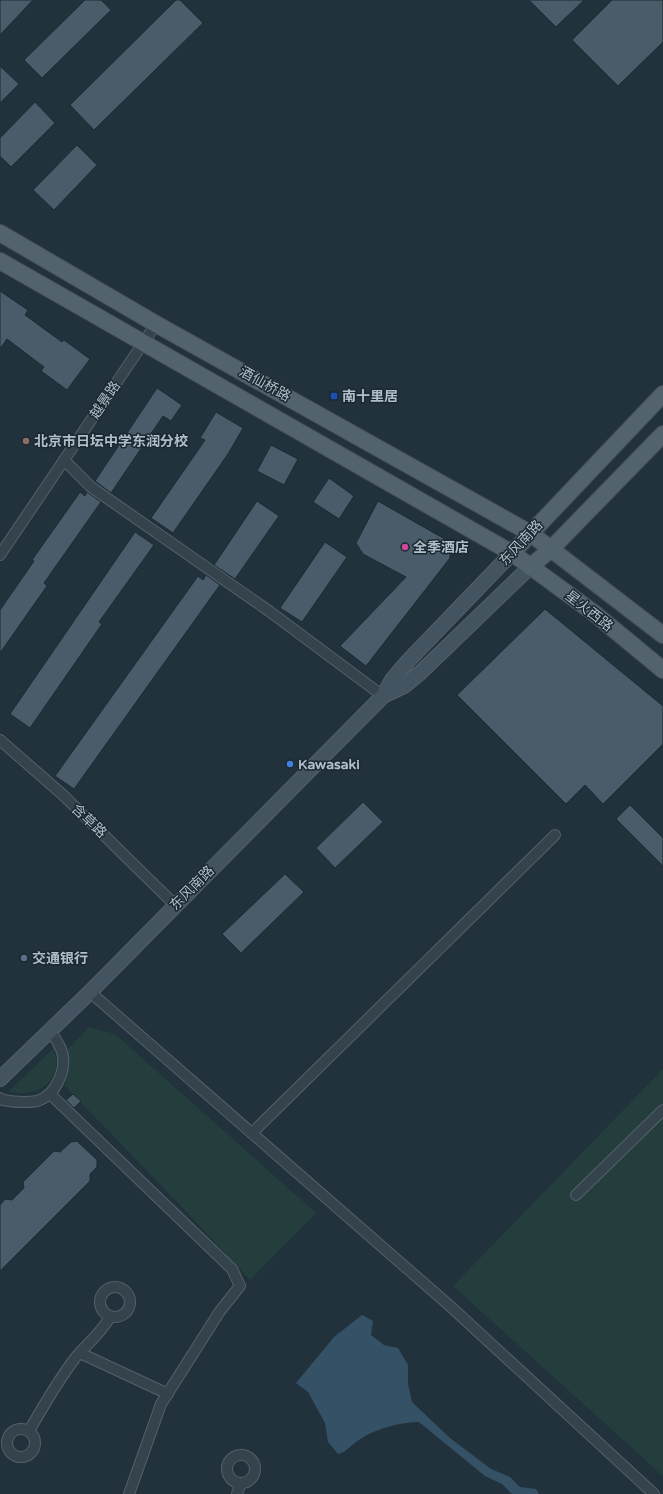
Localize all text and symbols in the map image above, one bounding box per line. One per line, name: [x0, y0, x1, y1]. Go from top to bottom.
street label: 酒仙桥路: [236, 363, 294, 405]
street label: 越景路: [86, 378, 124, 422]
place label: 南十里居: [342, 388, 398, 405]
marker: 南十里居: [329, 391, 339, 401]
place label: 北京市日坛中学东润分校: [34, 433, 188, 450]
marker: 北京市日坛中学东润分校: [21, 436, 31, 446]
street label: 东风南路: [496, 517, 546, 569]
place label: 全季酒店: [413, 539, 469, 556]
marker: 全季酒店: [400, 542, 410, 552]
street label: 星火西路: [562, 587, 616, 635]
place label: Kawasaki: [298, 756, 360, 773]
marker: Kawasaki: [285, 759, 295, 769]
street label: 含草路: [68, 800, 110, 842]
street label: 东风南路: [166, 862, 218, 914]
place label: 交通银行: [32, 950, 88, 967]
marker: 交通银行: [19, 953, 29, 963]

